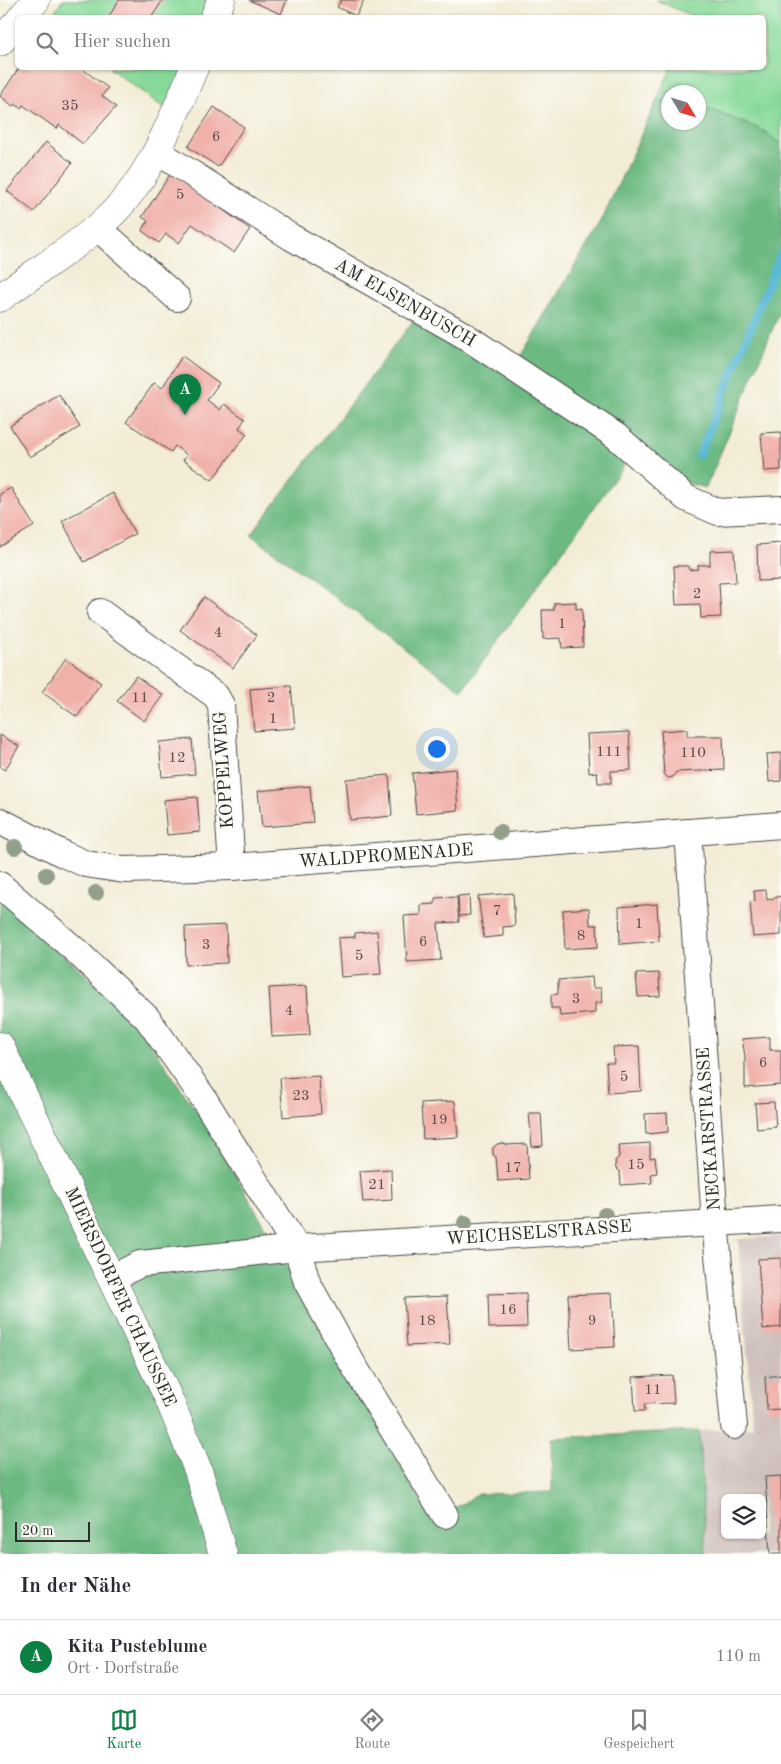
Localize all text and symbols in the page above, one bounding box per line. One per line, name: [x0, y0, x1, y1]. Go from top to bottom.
search box: [15, 15, 766, 70]
icon: search: [33, 29, 61, 57]
text: Hier suchen: [73, 33, 171, 52]
north arrow: [661, 85, 706, 130]
house number: 35: [61, 99, 79, 114]
house number: 6: [212, 130, 220, 145]
house number: 5: [176, 188, 184, 203]
street label: AM ELSENBUSCH: [332, 255, 478, 351]
pin: A: [169, 374, 201, 415]
house number: 2: [693, 587, 701, 602]
house number: 1: [558, 617, 566, 632]
house number: 4: [214, 626, 222, 641]
house number: 11: [131, 691, 149, 706]
house number: 2: [267, 691, 275, 706]
street label: KOPPELWEG: [211, 710, 237, 830]
house number: 1: [269, 712, 277, 727]
your location: [424, 736, 450, 762]
house number: 111: [596, 745, 622, 760]
house number: 110: [680, 746, 706, 761]
house number: 12: [168, 751, 186, 766]
street label: WALDPROMENADE: [298, 841, 474, 871]
house number: 7: [493, 904, 501, 919]
house number: 1: [635, 917, 643, 932]
house number: 8: [577, 929, 585, 944]
house number: 6: [419, 935, 427, 950]
house number: 3: [202, 938, 210, 953]
house number: 5: [355, 949, 363, 964]
house number: 3: [572, 992, 580, 1007]
house number: 4: [285, 1004, 293, 1019]
street label: NECKARSTRASSE: [694, 1047, 724, 1211]
house number: 6: [759, 1056, 767, 1071]
house number: 5: [620, 1070, 628, 1085]
house number: 23: [292, 1089, 310, 1104]
house number: 19: [430, 1113, 448, 1128]
house number: 15: [627, 1158, 645, 1173]
house number: 17: [504, 1161, 522, 1176]
house number: 21: [368, 1178, 386, 1193]
street label: MIERSDORFER CHAUSSEE: [61, 1184, 179, 1410]
street label: WEICHSELSTRASSE: [446, 1218, 632, 1248]
house number: 16: [499, 1303, 517, 1318]
house number: 18: [418, 1314, 436, 1329]
house number: 9: [588, 1314, 596, 1329]
house number: 11: [644, 1383, 662, 1398]
map controls: [721, 1494, 766, 1539]
button: layers: [721, 1494, 766, 1539]
scale bar: [15, 1519, 90, 1542]
text: 20 m: [22, 1524, 53, 1538]
text: In der Nähe: [20, 1576, 131, 1597]
text: Kita Pusteblume: [67, 1638, 208, 1657]
text: A: [30, 1649, 42, 1665]
text: 110 m: [716, 1649, 761, 1665]
text: Ort · Dorfstraße: [67, 1661, 179, 1677]
tab: Karte: [107, 1706, 141, 1753]
tab: Route: [354, 1706, 390, 1753]
tab: Gespeichert: [603, 1706, 674, 1753]

